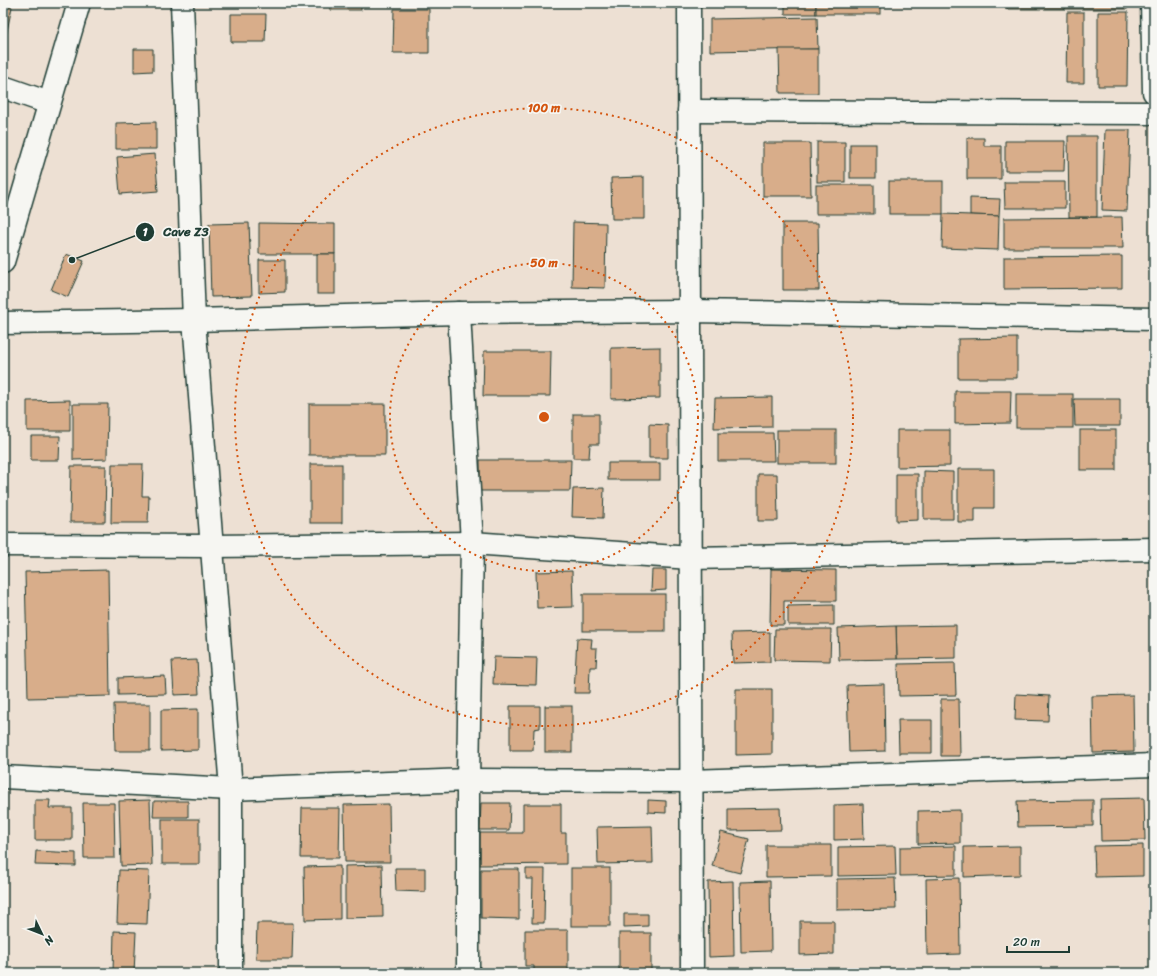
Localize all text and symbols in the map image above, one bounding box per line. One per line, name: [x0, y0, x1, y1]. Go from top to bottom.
text: 100 m: [528, 97, 561, 119]
callout: Cave Z3: [135, 219, 217, 244]
text: Cave Z3: [162, 220, 210, 243]
text: 1: [142, 221, 148, 243]
text: 50 m: [530, 252, 558, 274]
centre of rings: [537, 410, 551, 424]
north arrow: [22, 914, 62, 954]
scale bar: [1007, 928, 1069, 954]
text: N: [39, 930, 59, 950]
text: 20 m: [1013, 931, 1040, 953]

